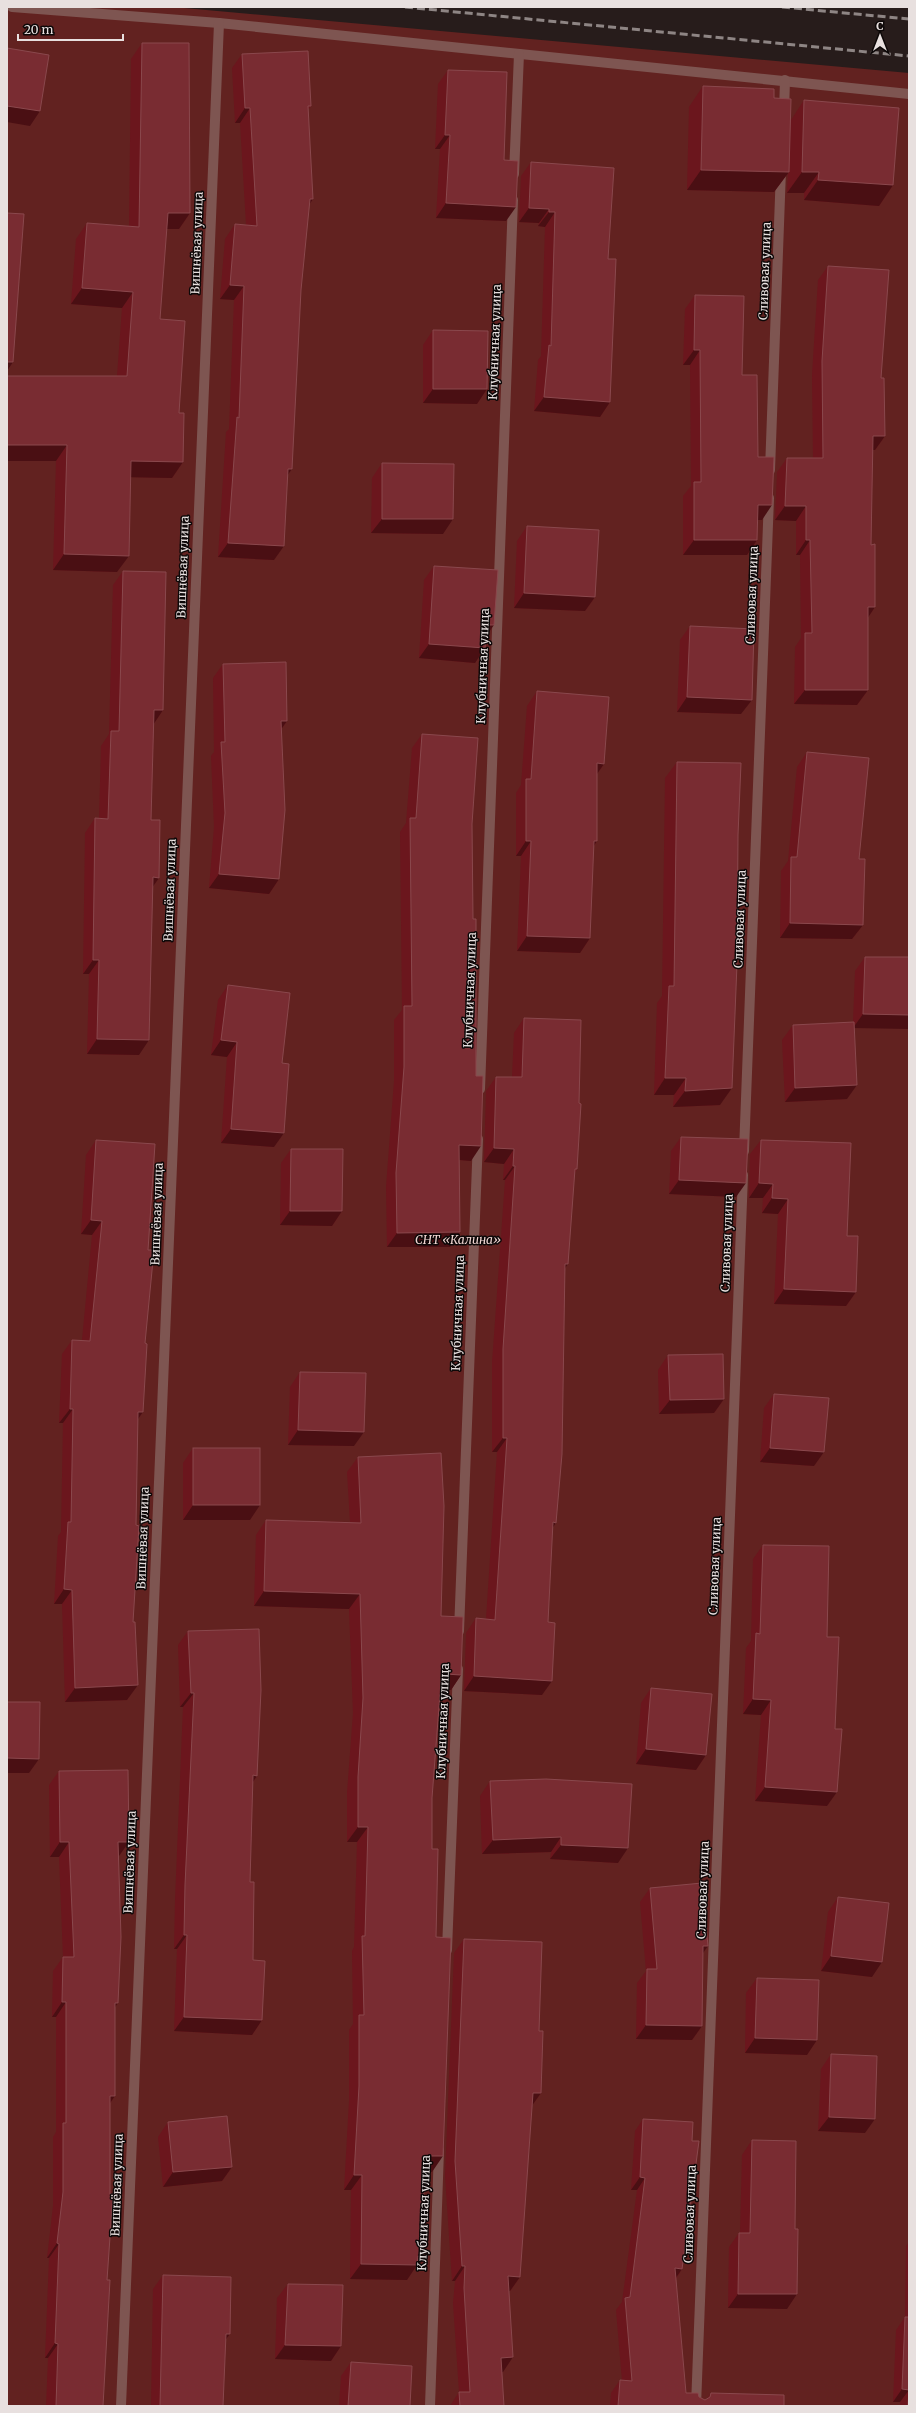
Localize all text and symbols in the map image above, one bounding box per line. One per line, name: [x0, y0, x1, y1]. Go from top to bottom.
scale bar: [18, 16, 123, 42]
north arrow: [860, 16, 900, 56]
text: С: [876, 19, 884, 33]
text: 20 m: [24, 22, 53, 37]
street label: Вишнёвая улица: [187, 191, 206, 295]
street label: Сливовая улица: [755, 221, 774, 320]
street label: Клубничная улица: [485, 283, 504, 400]
street label: Вишнёвая улица: [173, 515, 192, 619]
street label: Сливовая улица: [742, 545, 761, 644]
street label: Клубничная улица: [473, 607, 492, 724]
street label: Вишнёвая улица: [160, 838, 179, 942]
street label: Сливовая улица: [730, 869, 749, 968]
street label: Клубничная улица: [460, 931, 479, 1048]
street label: Вишнёвая улица: [147, 1162, 166, 1266]
street label: Сливовая улица: [717, 1193, 736, 1292]
park label: СНТ «Калина»: [415, 1232, 501, 1247]
street label: Клубничная улица: [448, 1254, 467, 1371]
street label: Вишнёвая улица: [133, 1486, 152, 1590]
street label: Сливовая улица: [705, 1516, 724, 1615]
street label: Клубничная улица: [433, 1662, 452, 1779]
street label: Вишнёвая улица: [120, 1810, 139, 1914]
street label: Сливовая улица: [693, 1840, 712, 1939]
street label: Вишнёвая улица: [107, 2133, 126, 2237]
street label: Клубничная улица: [414, 2154, 433, 2271]
street label: Сливовая улица: [680, 2164, 699, 2263]

